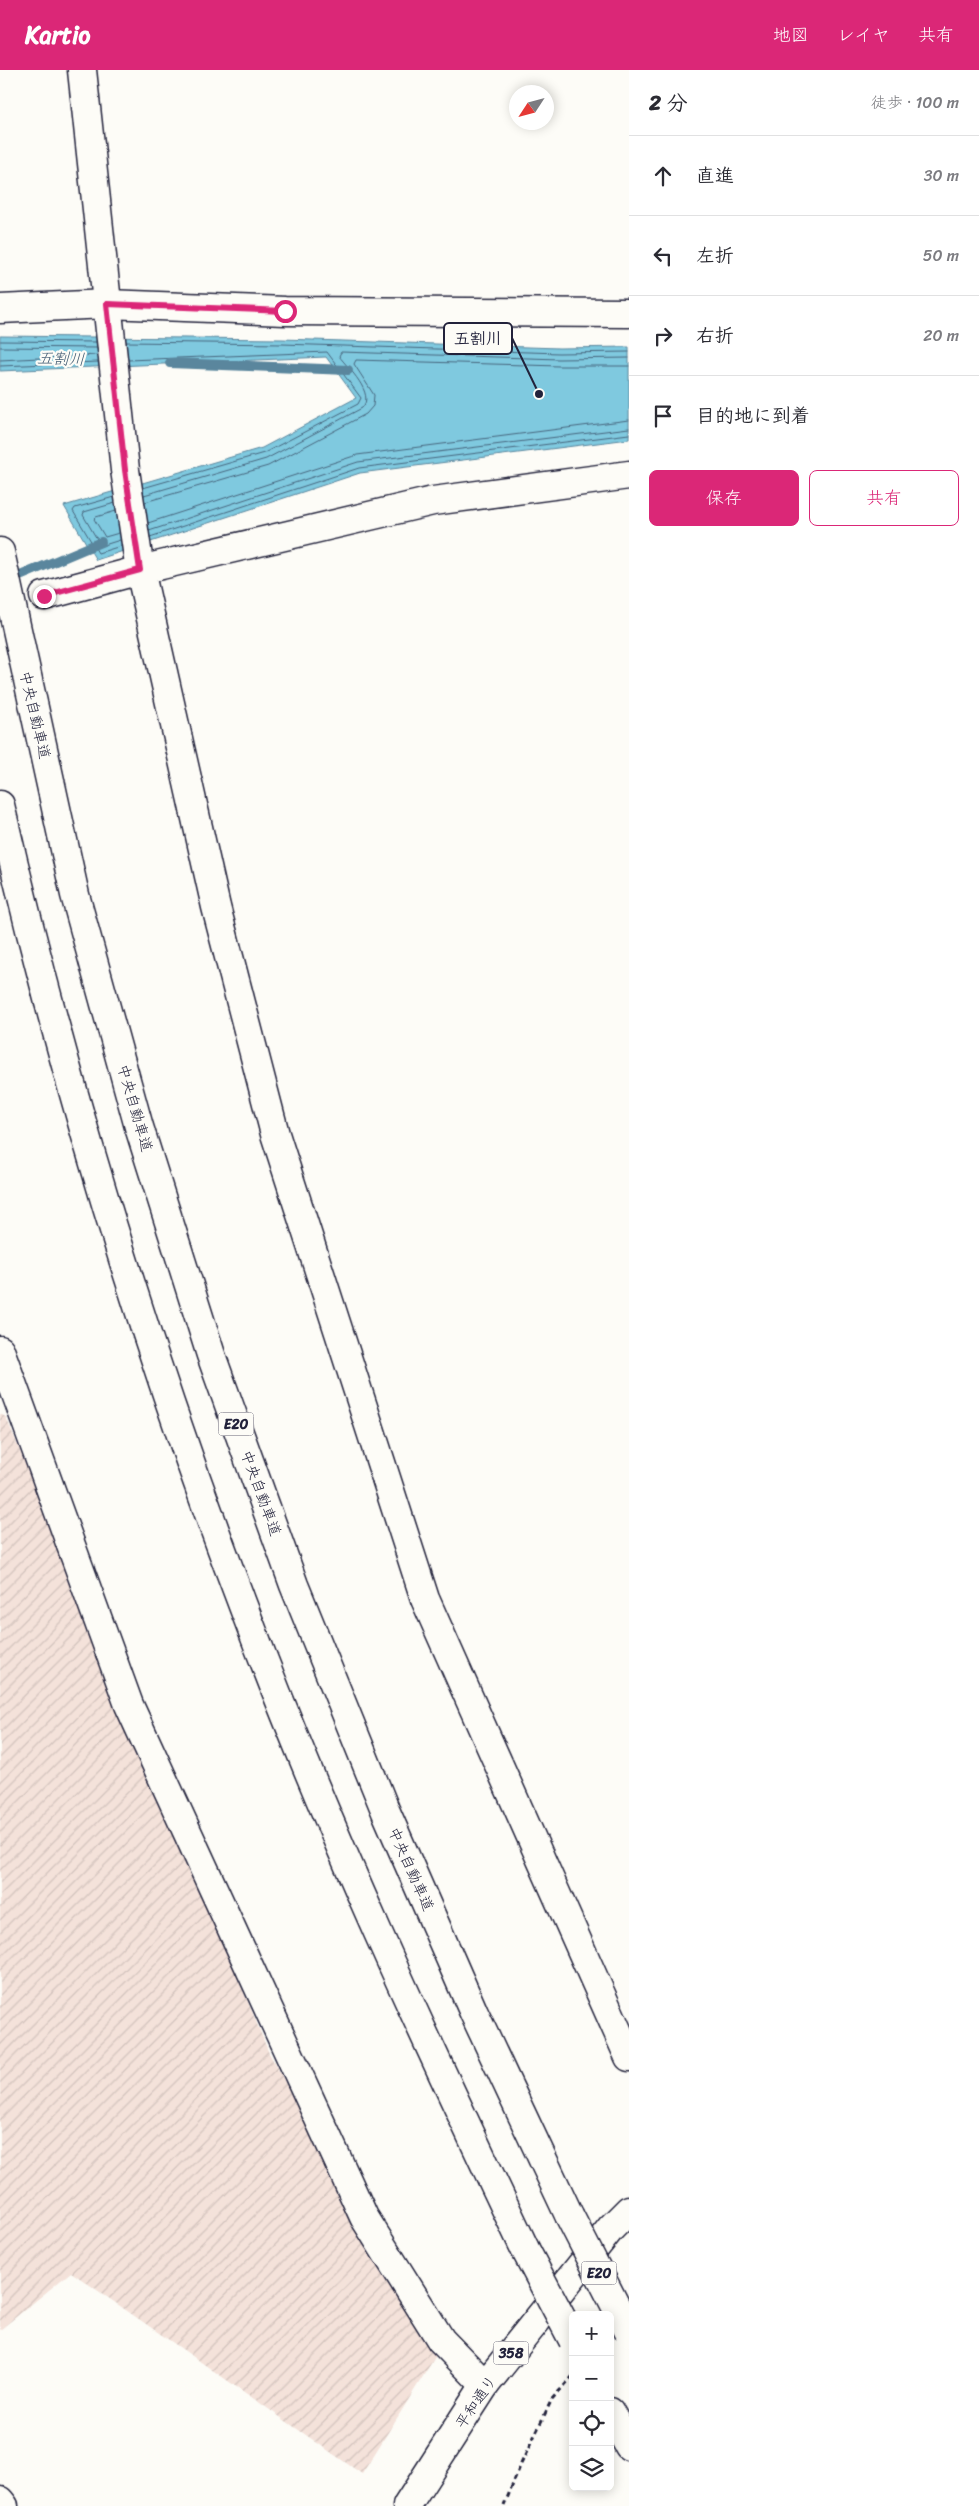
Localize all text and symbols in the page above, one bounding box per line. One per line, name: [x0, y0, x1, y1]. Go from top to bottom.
text: Kartio: [25, 14, 90, 56]
text: 地図: [773, 19, 809, 51]
text: レイヤ: [837, 19, 890, 51]
text: 共有: [918, 19, 954, 51]
text: 2 分: [649, 84, 688, 122]
north arrow: [509, 85, 554, 130]
text: 徒歩 · 100 m: [871, 88, 959, 117]
text: 直進: [696, 159, 734, 192]
text: 30 m: [924, 161, 959, 190]
icon: ahead: [649, 162, 677, 190]
text: 左折: [696, 239, 734, 272]
text: 50 m: [923, 241, 959, 270]
icon: left: [649, 242, 677, 270]
route start: [274, 300, 297, 323]
text: 右折: [696, 319, 734, 352]
text: 20 m: [923, 321, 959, 350]
icon: right: [649, 322, 677, 350]
callout: 五割川: [444, 323, 512, 354]
text: 五割川: [454, 324, 502, 353]
water label: 五割川: [36, 343, 85, 374]
text: 目的地に到着: [696, 399, 810, 432]
icon: arrive: [649, 402, 677, 430]
button: 保存: [649, 470, 799, 526]
button: 共有: [809, 470, 959, 526]
route end: [33, 585, 56, 608]
street label: 中央自動車道: [12, 668, 58, 762]
street label: 中央自動車道: [110, 1061, 160, 1155]
road number: E20: [218, 1412, 254, 1436]
street label: 中央自動車道: [233, 1446, 289, 1540]
street label: 中央自動車道: [381, 1823, 441, 1915]
road number: E20: [582, 2262, 616, 2284]
map controls: [569, 2311, 614, 2491]
button: +: [569, 2311, 614, 2356]
road number: 358: [494, 2342, 528, 2364]
button: −: [569, 2356, 614, 2401]
street label: 平和通り: [448, 2370, 504, 2434]
button: locate: [569, 2401, 614, 2446]
button: layers: [569, 2446, 614, 2491]

